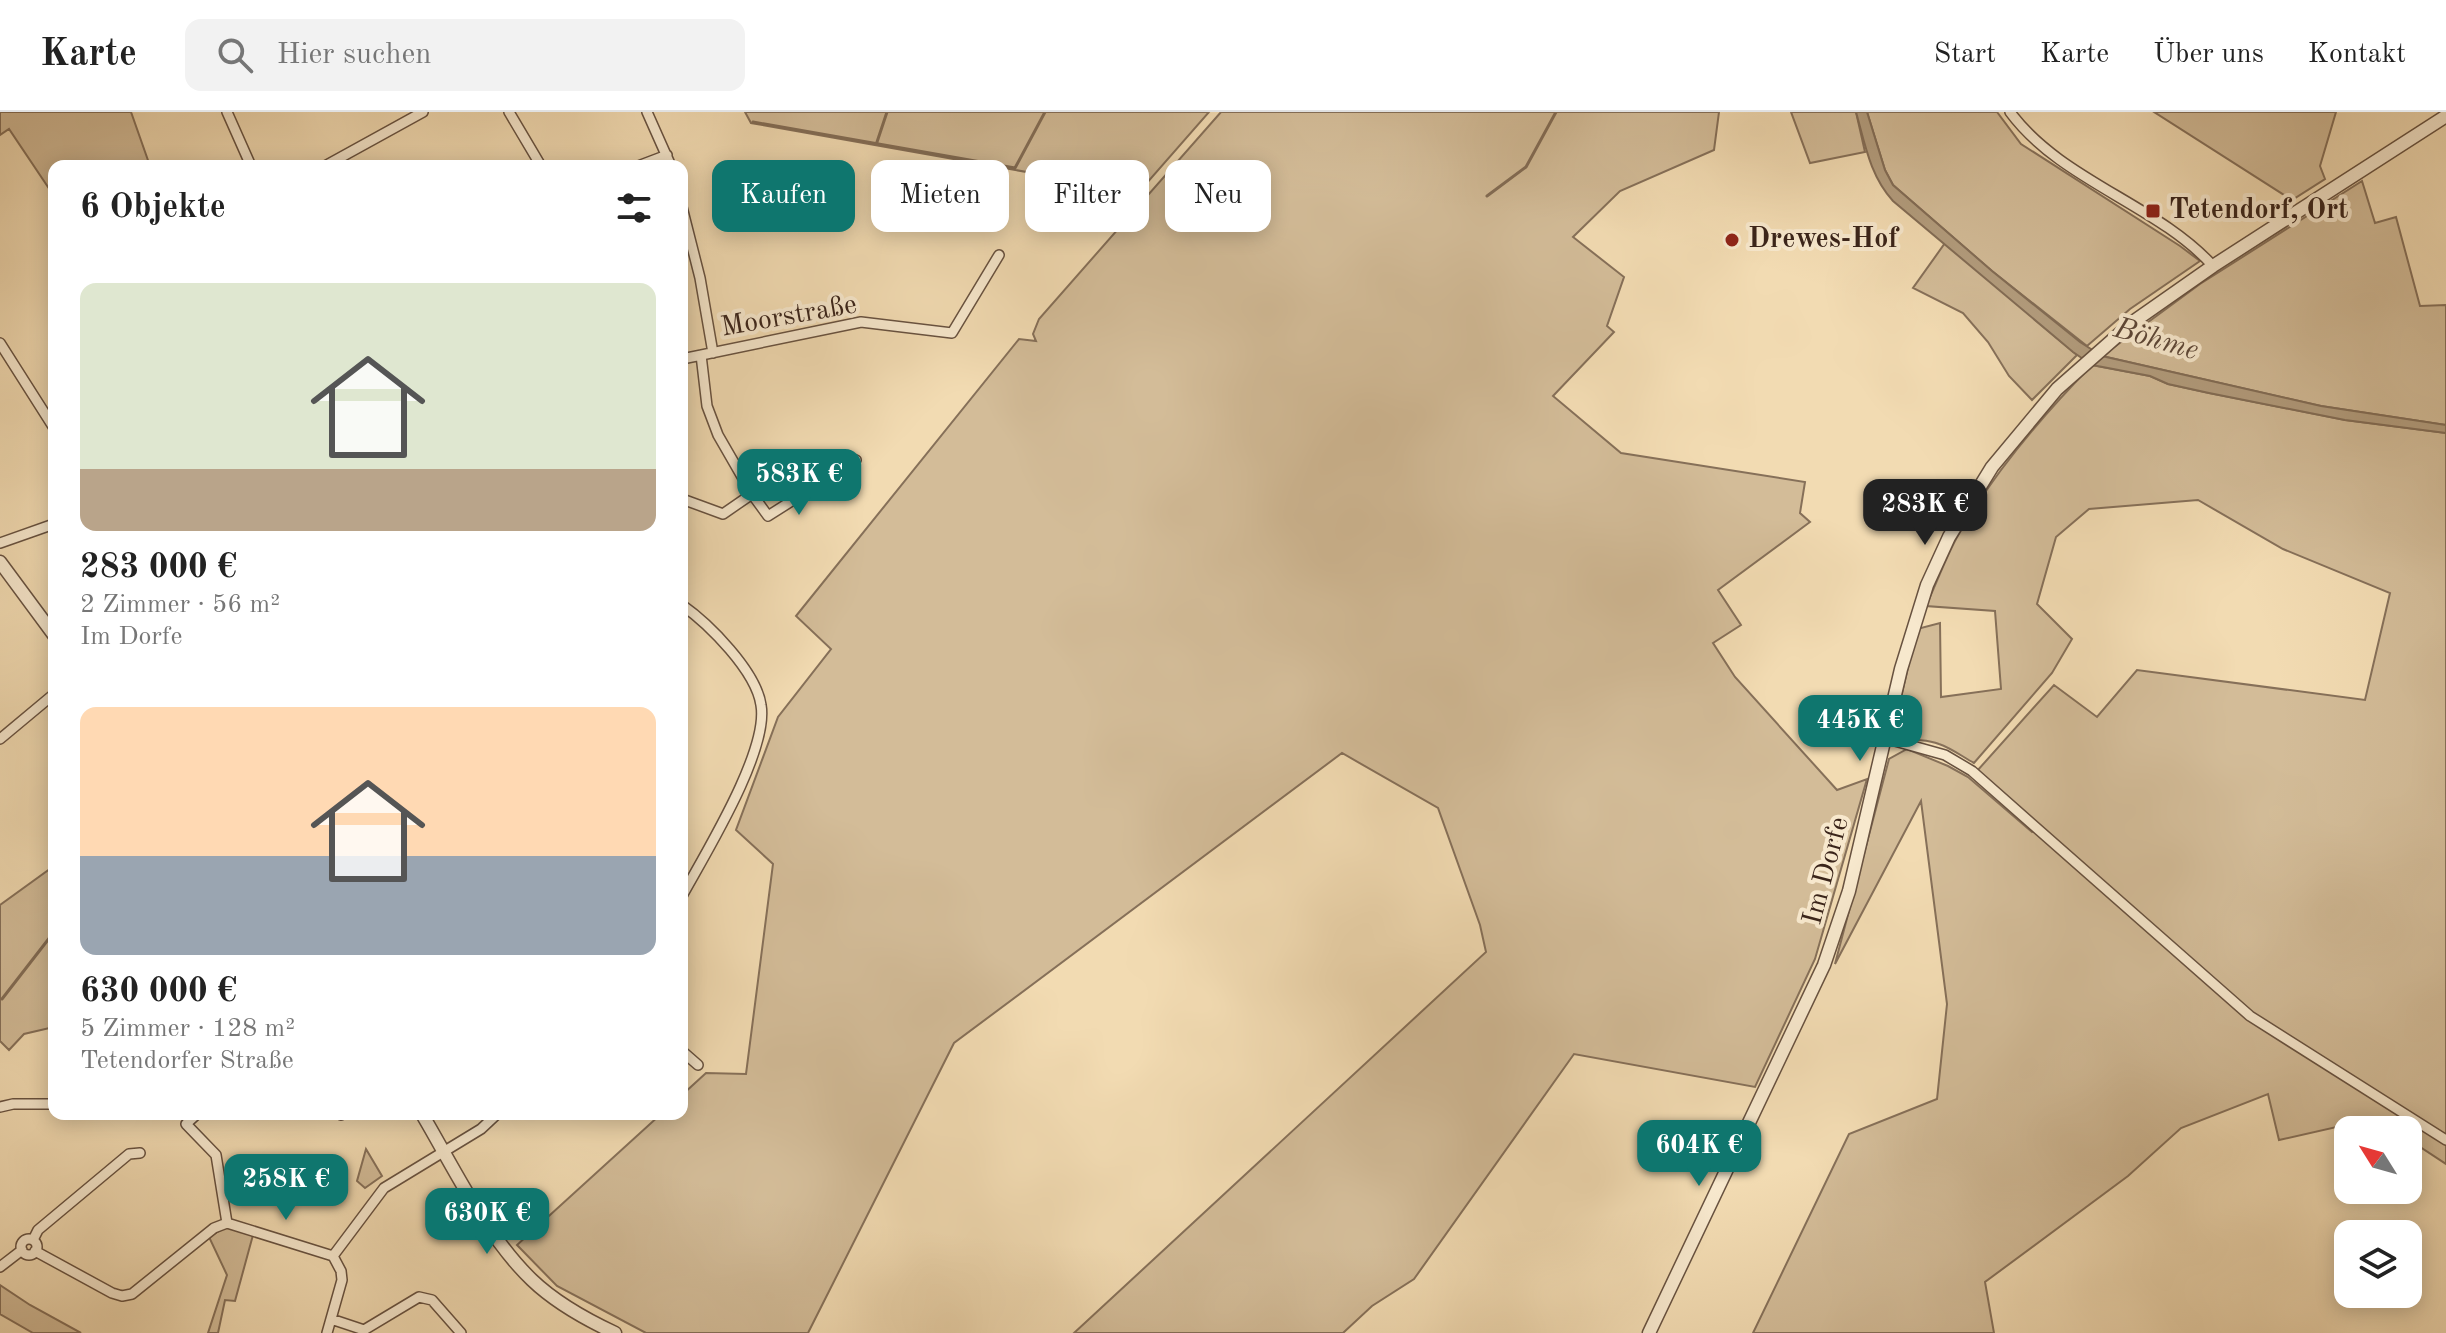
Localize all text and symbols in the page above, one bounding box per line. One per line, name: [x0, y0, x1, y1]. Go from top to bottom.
search box: [185, 19, 745, 91]
icon: search: [213, 33, 257, 77]
text: Karte: [40, 36, 137, 74]
text: Hier suchen: [277, 40, 432, 70]
text: Start: [1934, 41, 1996, 69]
text: Karte: [2040, 41, 2109, 69]
text: Über uns: [2153, 41, 2264, 69]
text: Kontakt: [2308, 41, 2406, 69]
chip: Kaufen: [712, 160, 855, 232]
chip: Mieten: [871, 160, 1009, 232]
chip: Filter: [1025, 160, 1149, 232]
chip: Neu: [1165, 160, 1271, 232]
icon: filters: [612, 186, 656, 230]
text: 6 Objekte: [80, 191, 226, 225]
place label: Tetendorf, Ort: [2169, 197, 2349, 225]
marker: Tetendorf, Ort: [2144, 202, 2162, 220]
place label: Drewes-Hof: [1748, 226, 1900, 254]
marker: Drewes-Hof: [1723, 231, 1741, 249]
street label: Moorstraße: [719, 291, 859, 343]
water label: Böhme: [2109, 313, 2202, 366]
icon: home: [296, 335, 440, 479]
pin: 583K €: [734, 449, 864, 517]
text: 583K €: [755, 462, 843, 488]
pin: 283K €: [1860, 479, 1990, 547]
text: 283K €: [1881, 492, 1969, 518]
text: 283 000 €: [80, 551, 237, 585]
text: 2 Zimmer · 56 m²: [80, 592, 280, 618]
text: Im Dorfe: [80, 624, 183, 650]
pin: 445K €: [1795, 695, 1925, 763]
text: 445K €: [1816, 708, 1904, 734]
icon: home: [296, 759, 440, 903]
street label: Im Dorfe: [1799, 814, 1855, 928]
text: 630 000 €: [80, 975, 237, 1009]
text: 5 Zimmer · 128 m²: [80, 1016, 295, 1042]
text: Tetendorfer Straße: [80, 1048, 294, 1074]
north arrow: [2334, 1116, 2422, 1204]
map controls: [2334, 1116, 2422, 1308]
pin: 604K €: [1634, 1120, 1764, 1188]
text: 604K €: [1655, 1133, 1743, 1159]
pin: 258K €: [221, 1154, 351, 1222]
text: 258K €: [242, 1167, 330, 1193]
pin: 630K €: [422, 1188, 552, 1256]
text: 630K €: [443, 1201, 531, 1227]
button: layers: [2334, 1220, 2422, 1308]

